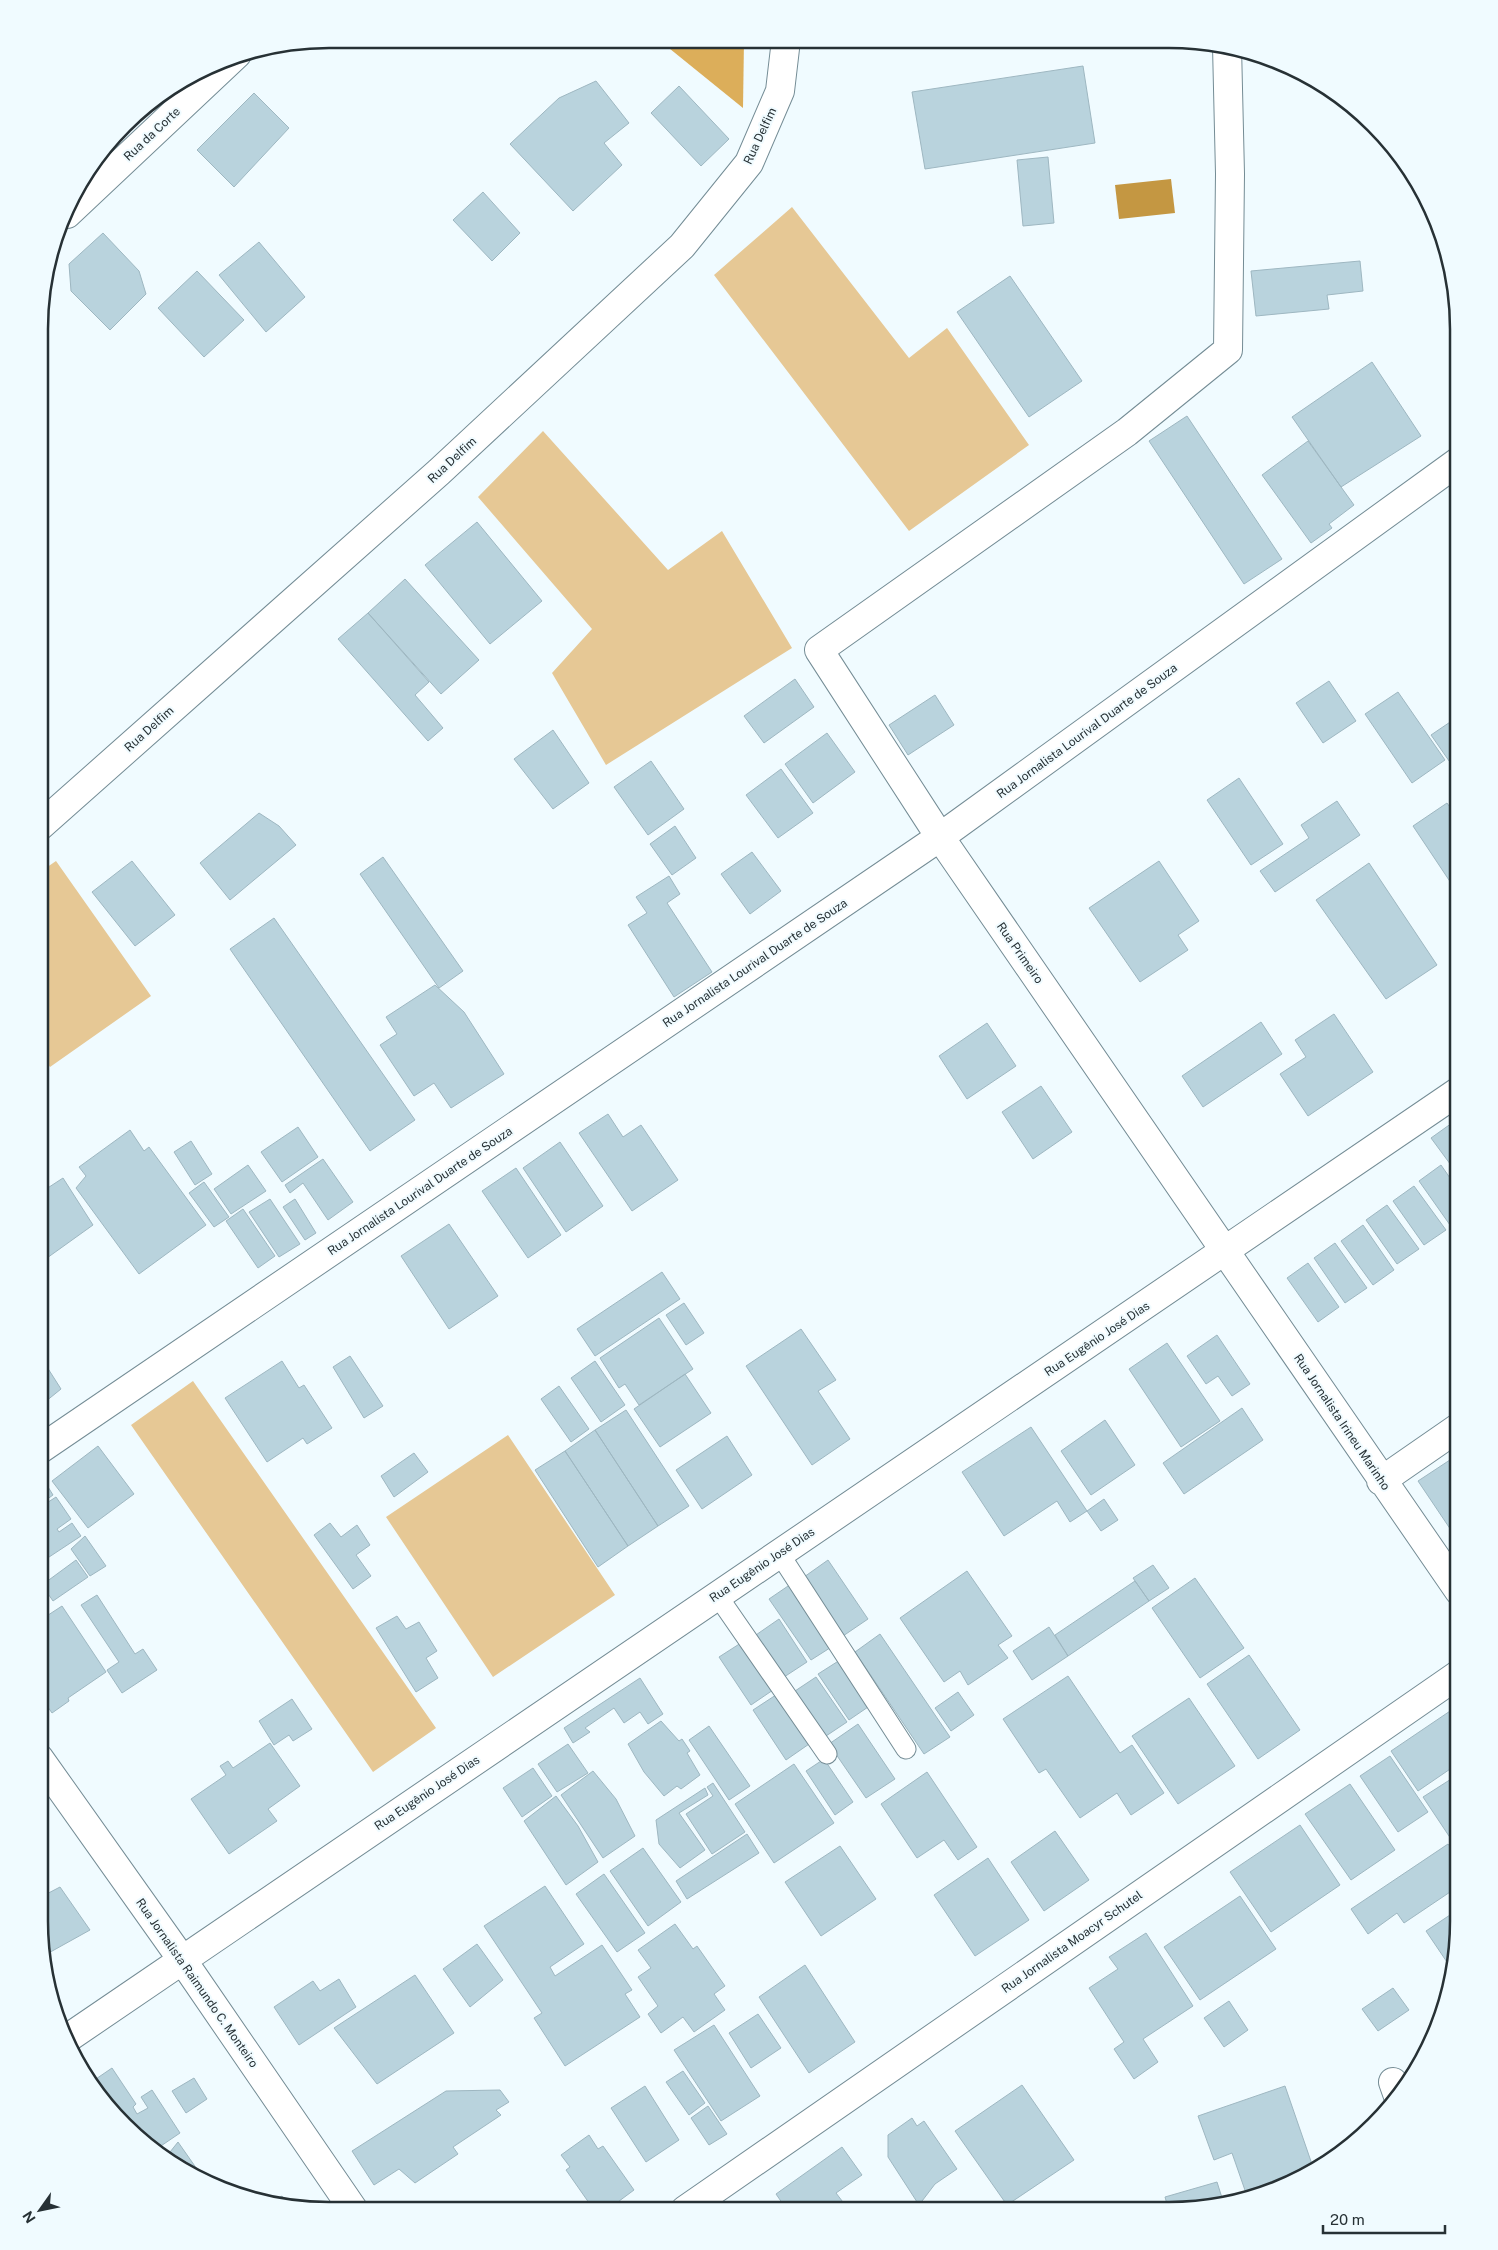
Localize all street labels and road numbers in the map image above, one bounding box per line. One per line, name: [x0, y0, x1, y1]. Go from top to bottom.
street label: Rua da Corte: [121, 104, 183, 164]
street label: Rua Delfim: [741, 105, 779, 167]
street label: Rua Delfim: [425, 434, 479, 486]
street label: Rua Jornalista Lourival Duarte de Souza: [994, 661, 1180, 801]
street label: Rua Delfim: [122, 703, 176, 755]
street label: Rua Jornalista Lourival Duarte de Souza: [660, 896, 850, 1030]
street label: Rua Primeiro: [994, 920, 1046, 986]
street label: Rua Jornalista Lourival Duarte de Souza: [325, 1124, 515, 1258]
street label: Rua Eugênio José Dias: [1042, 1299, 1152, 1379]
street label: Rua Jornalista Irineu Marinho: [1291, 1351, 1393, 1493]
street label: Rua Eugênio José Dias: [707, 1525, 817, 1605]
street label: Rua Eugênio José Dias: [372, 1753, 482, 1833]
street label: Rua Jornalista Moacyr Schutel: [999, 1888, 1145, 1996]
street label: Rua Jornalista Raimundo C. Monteiro: [133, 1896, 261, 2070]

